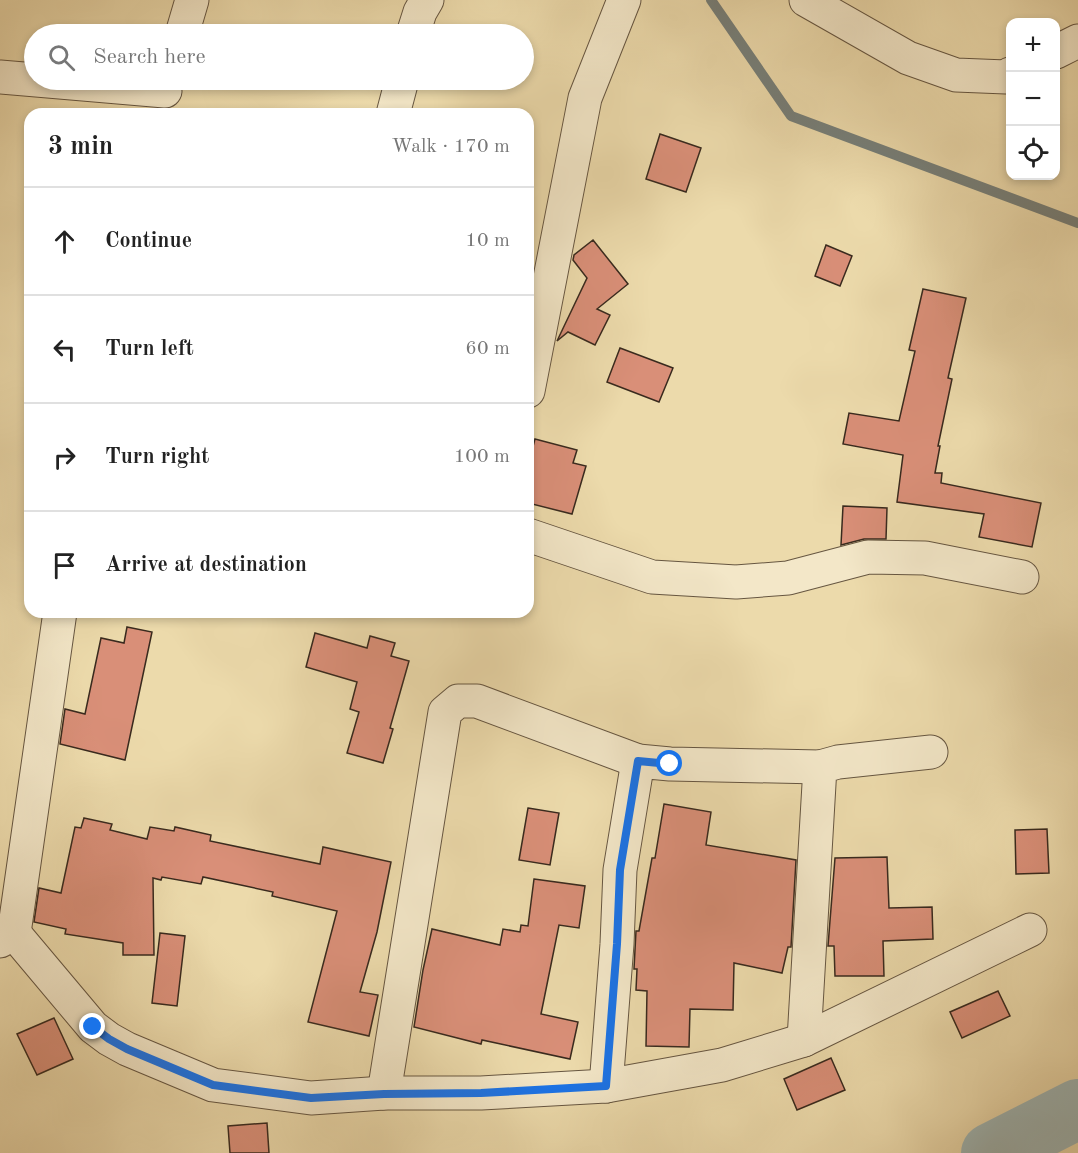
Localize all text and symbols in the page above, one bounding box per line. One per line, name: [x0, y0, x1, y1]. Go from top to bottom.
map controls: [1006, 18, 1060, 180]
button: +: [1006, 18, 1060, 72]
search box: [24, 24, 534, 90]
icon: search: [45, 41, 78, 74]
text: Search here: [93, 46, 206, 68]
button: −: [1006, 72, 1060, 126]
button: locate: [1006, 126, 1060, 180]
text: 3 min: [48, 134, 113, 160]
text: Walk · 170 m: [391, 137, 510, 157]
icon: ahead: [48, 225, 81, 258]
text: Continue: [105, 230, 192, 252]
text: 10 m: [465, 231, 510, 251]
icon: left: [48, 333, 81, 366]
text: Turn left: [105, 338, 194, 360]
text: 60 m: [465, 339, 510, 359]
icon: right: [48, 441, 81, 474]
text: Turn right: [105, 446, 209, 468]
text: 100 m: [454, 447, 510, 467]
icon: arrive: [48, 549, 81, 582]
text: Arrive at destination: [105, 554, 307, 576]
route start: [656, 750, 682, 776]
route end: [79, 1013, 105, 1039]

